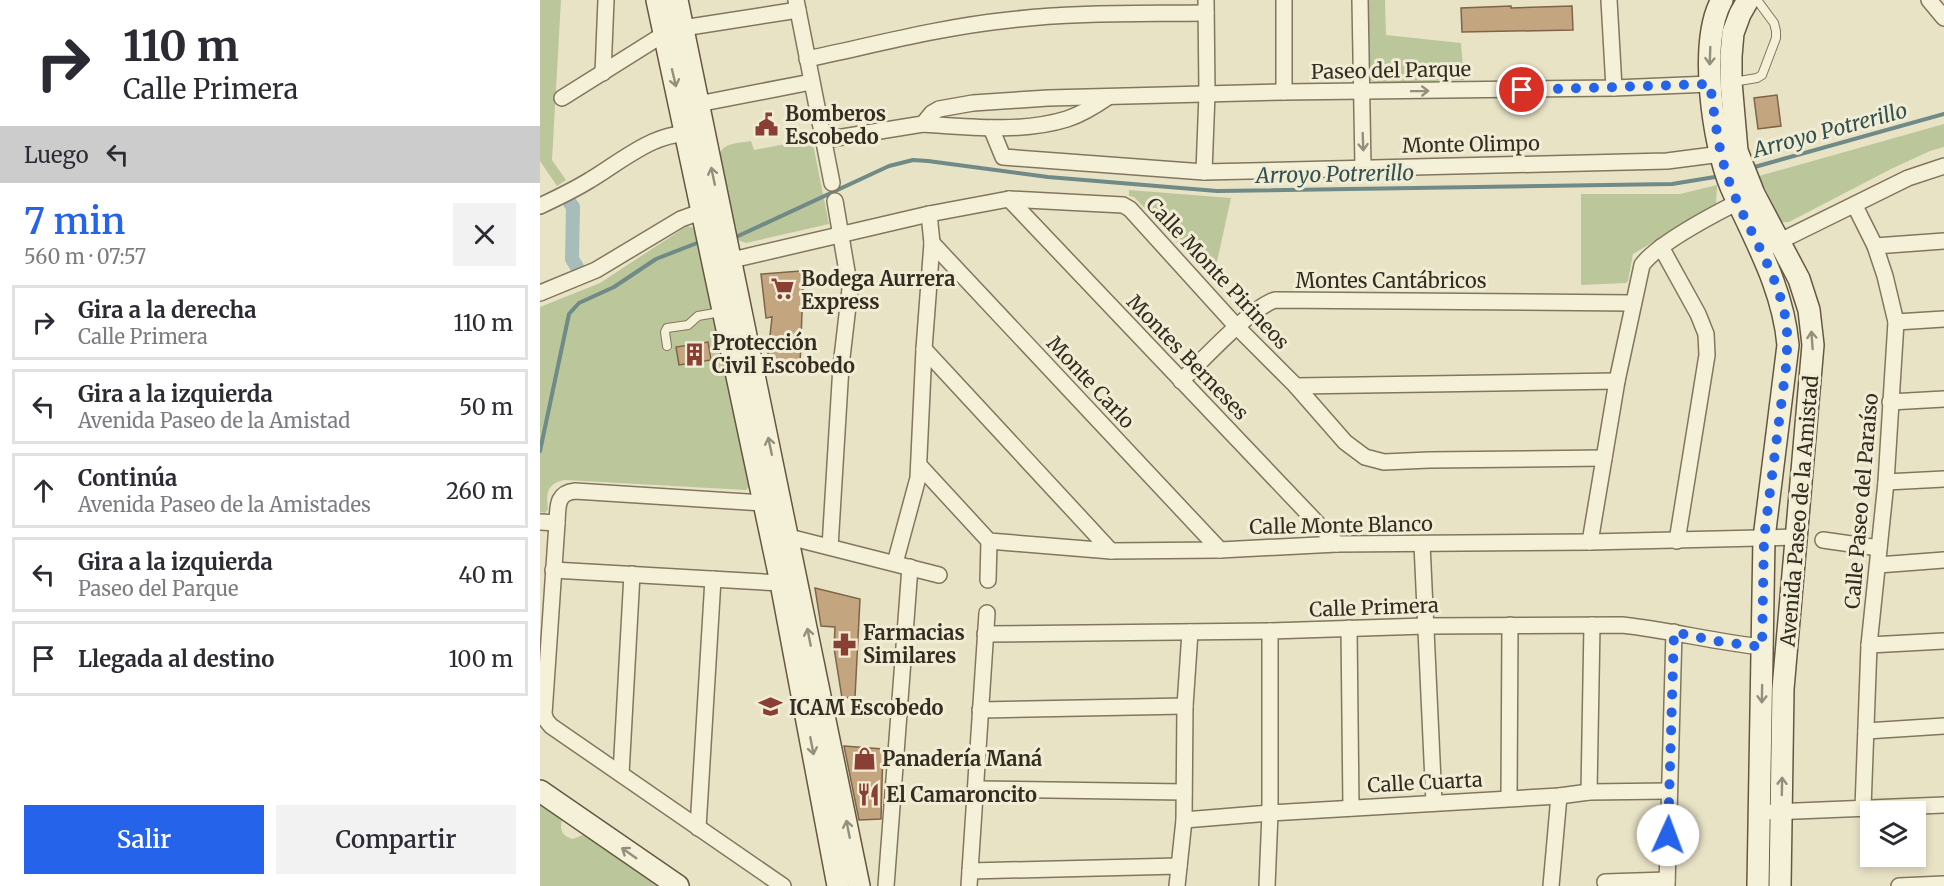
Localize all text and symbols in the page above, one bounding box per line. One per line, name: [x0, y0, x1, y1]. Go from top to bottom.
text: 110 m: [123, 20, 239, 72]
icon: right: [24, 24, 102, 102]
one-way arrow: [1704, 46, 1715, 66]
street label: Paseo del Parque: [1311, 56, 1471, 84]
pin: [1496, 64, 1547, 115]
one-way arrow: [668, 68, 680, 87]
text: Calle Primera: [123, 72, 298, 106]
icon: arrive: [1505, 73, 1538, 106]
one-way arrow: [1409, 85, 1429, 97]
water label: Arroyo Potrerillo: [1748, 96, 1910, 164]
place label: Bomberos Escobedo: [785, 101, 886, 149]
public building icon: Bomberos Escobedo: [754, 112, 780, 138]
street label: Monte Olimpo: [1402, 130, 1540, 158]
one-way arrow: [1357, 132, 1368, 152]
icon: left: [101, 138, 134, 171]
text: Luego: [24, 141, 89, 169]
water label: Arroyo Potrerillo: [1254, 159, 1414, 189]
one-way arrow: [707, 167, 719, 186]
street label: Calle Monte Pirineos: [1141, 192, 1295, 354]
text: 7 min: [24, 199, 125, 244]
button: close: [453, 203, 516, 266]
text: 560 m · 07:57: [24, 244, 146, 269]
place label: Bodega Aurrera Express: [801, 266, 955, 314]
street label: Montes Cantábricos: [1296, 268, 1486, 293]
supermarket icon: Bodega Aurrera Express: [770, 276, 796, 302]
street label: Montes Berneses: [1122, 289, 1254, 425]
text: Gira a la derecha: [78, 296, 256, 324]
icon: right: [27, 306, 60, 339]
text: 110 m: [454, 309, 513, 337]
text: Calle Primera: [78, 324, 208, 349]
place label: Protección Civil Escobedo: [712, 330, 855, 378]
one-way arrow: [1806, 330, 1817, 350]
street label: Monte Carlo: [1042, 331, 1140, 434]
building icon: Protección Civil Escobedo: [681, 341, 707, 367]
street label: Avenida Paseo de la Amistad: [1775, 374, 1823, 649]
text: Gira a la izquierda: [78, 380, 273, 408]
icon: left: [27, 390, 60, 423]
street label: Calle Paseo del Paraíso: [1839, 392, 1883, 610]
text: 50 m: [459, 393, 513, 421]
text: Avenida Paseo de la Amistad: [78, 408, 350, 433]
one-way arrow: [764, 437, 775, 457]
text: Continúa: [78, 464, 177, 492]
icon: ahead: [27, 474, 60, 507]
text: 260 m: [446, 477, 513, 505]
text: Avenida Paseo de la Amistades: [78, 492, 371, 517]
street label: Calle Monte Blanco: [1249, 511, 1433, 539]
text: Gira a la izquierda: [78, 548, 273, 576]
icon: left: [27, 558, 60, 591]
text: 40 m: [458, 561, 513, 589]
text: Paseo del Parque: [78, 576, 238, 601]
street label: Calle Primera: [1309, 592, 1440, 622]
place label: Farmacias Similares: [863, 620, 965, 668]
one-way arrow: [803, 628, 814, 648]
pharmacy icon: Farmacias Similares: [832, 631, 858, 657]
icon: arrive: [27, 642, 60, 675]
text: Llegada al destino: [78, 645, 274, 673]
text: 100 m: [448, 645, 513, 673]
one-way arrow: [1756, 683, 1767, 703]
school or university icon: ICAM Escobedo: [758, 694, 784, 720]
place label: ICAM Escobedo: [789, 695, 944, 720]
one-way arrow: [807, 736, 818, 755]
shop icon: Panadería Maná: [851, 745, 877, 771]
place label: Panadería Maná: [882, 746, 1042, 771]
street label: Calle Cuarta: [1367, 766, 1484, 798]
one-way arrow: [1776, 776, 1788, 796]
restaurant icon: El Camaroncito: [855, 781, 881, 807]
place label: El Camaroncito: [886, 782, 1037, 807]
map controls: [1860, 801, 1926, 867]
button: layers: [1860, 801, 1926, 867]
position arrow: [1636, 803, 1700, 867]
button: Salir: [24, 805, 264, 874]
button: Compartir: [276, 805, 516, 874]
one-way arrow: [841, 819, 853, 838]
one-way arrow: [622, 847, 638, 859]

